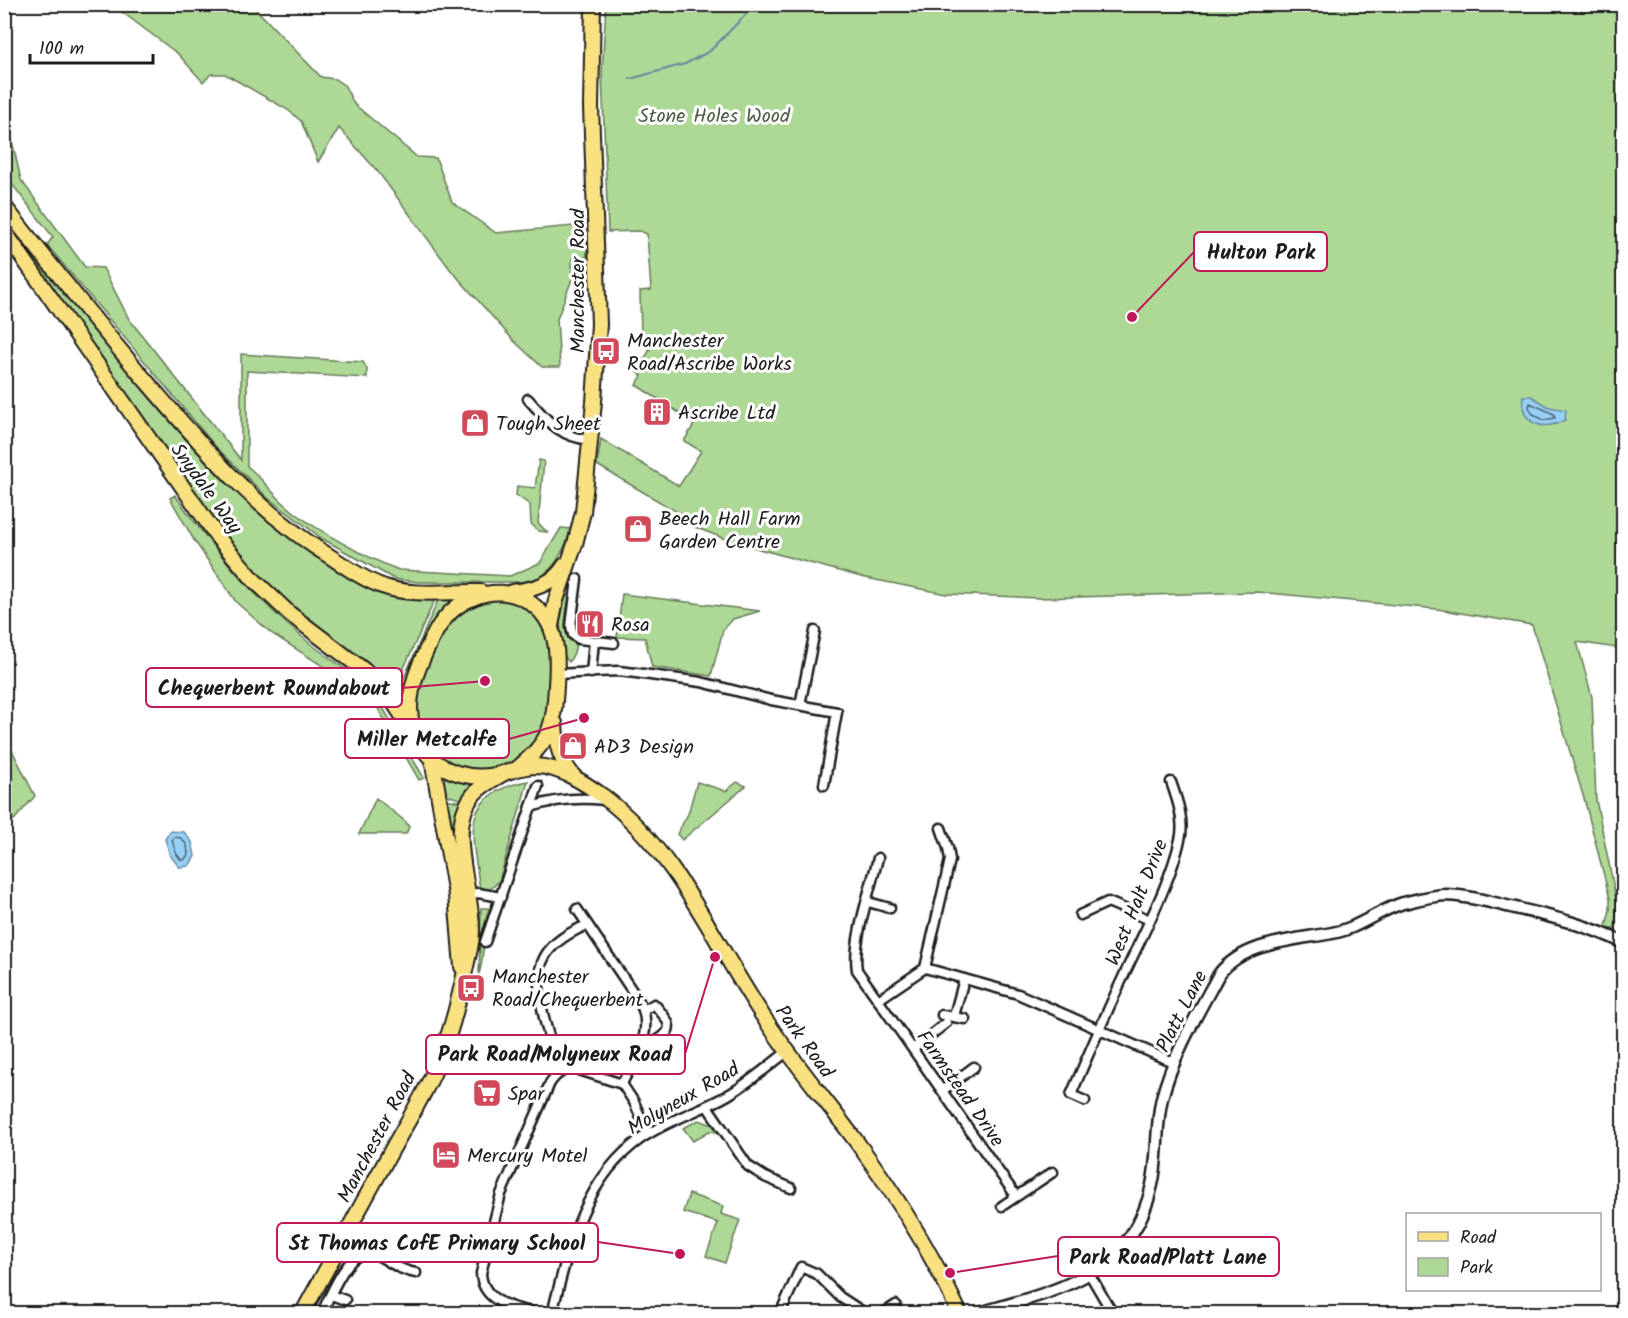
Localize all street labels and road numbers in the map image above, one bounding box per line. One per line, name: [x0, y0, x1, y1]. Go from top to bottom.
street label: Manchester Road: [563, 208, 595, 353]
street label: Snydale Way: [161, 437, 250, 542]
street label: West Halt Drive: [1098, 835, 1178, 971]
street label: Platt Lane: [1148, 965, 1217, 1059]
street label: Park Road: [766, 999, 842, 1087]
street label: Farmstead Drive: [907, 1024, 1012, 1154]
street label: Molyneux Road: [622, 1054, 747, 1145]
street label: Manchester Road: [330, 1066, 426, 1209]

